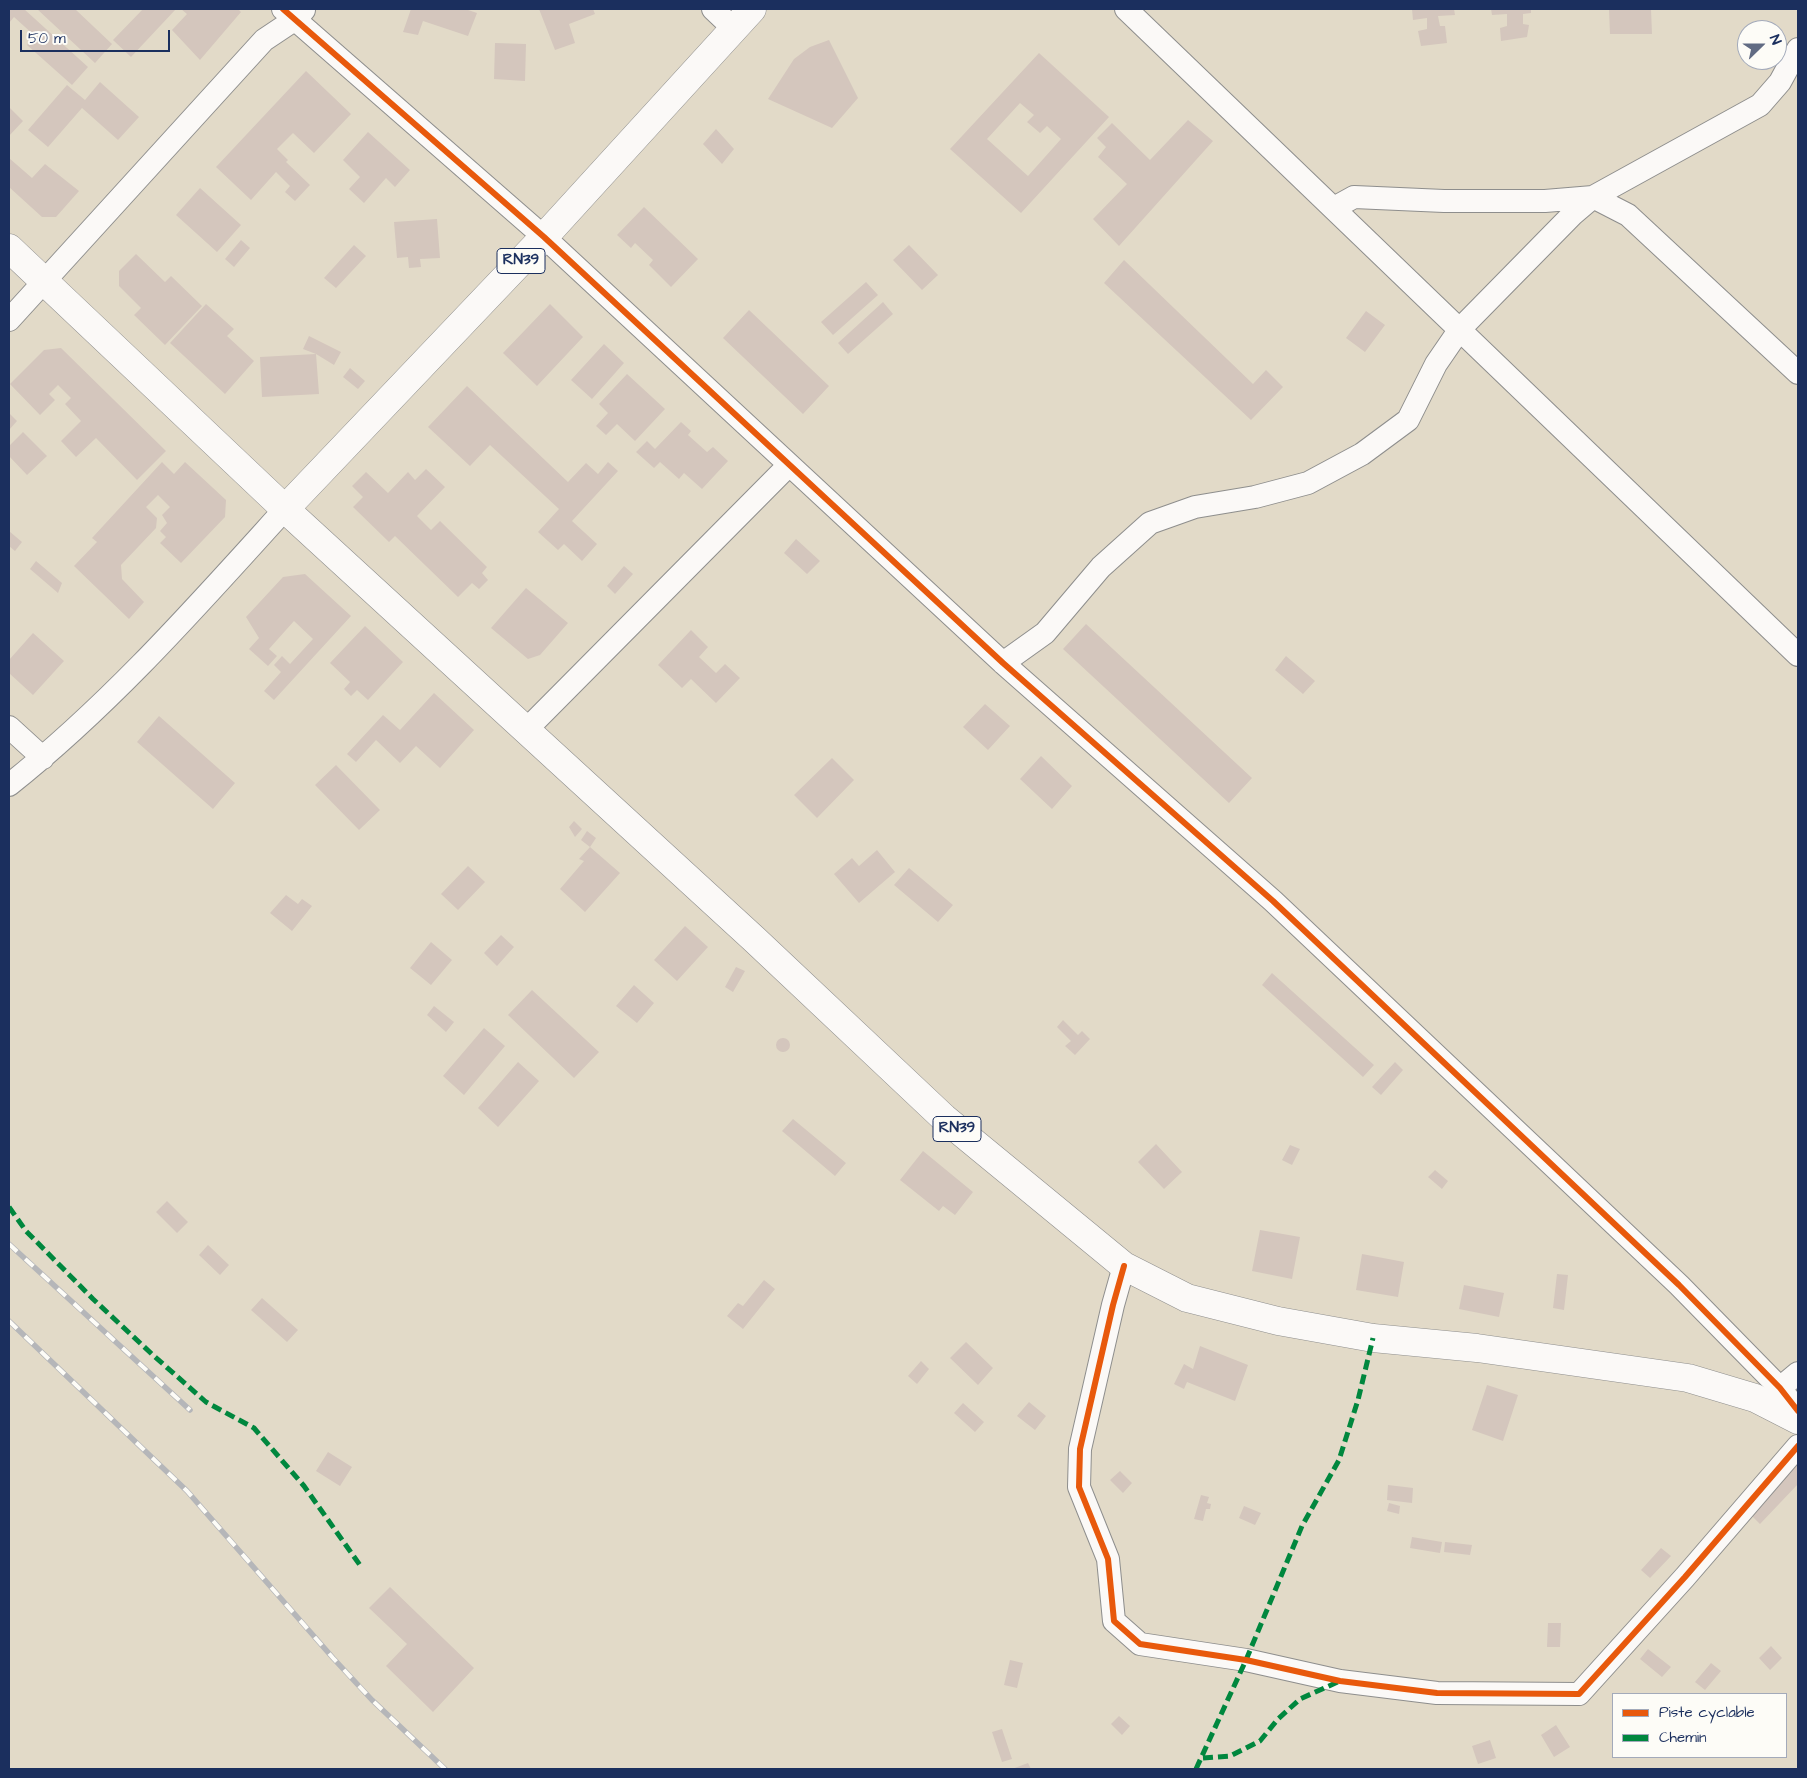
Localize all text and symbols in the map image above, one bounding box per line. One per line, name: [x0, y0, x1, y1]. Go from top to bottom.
scale bar: [22, 20, 172, 52]
north arrow: [1737, 20, 1787, 70]
text: 50 m: [28, 28, 66, 49]
text: N: [1764, 32, 1786, 48]
road number: RN39: [497, 248, 545, 274]
road number: RN39: [933, 1116, 981, 1142]
legend: [1612, 1693, 1787, 1758]
text: Piste cyclable: [1659, 1702, 1755, 1723]
text: Chemin: [1659, 1727, 1707, 1748]

